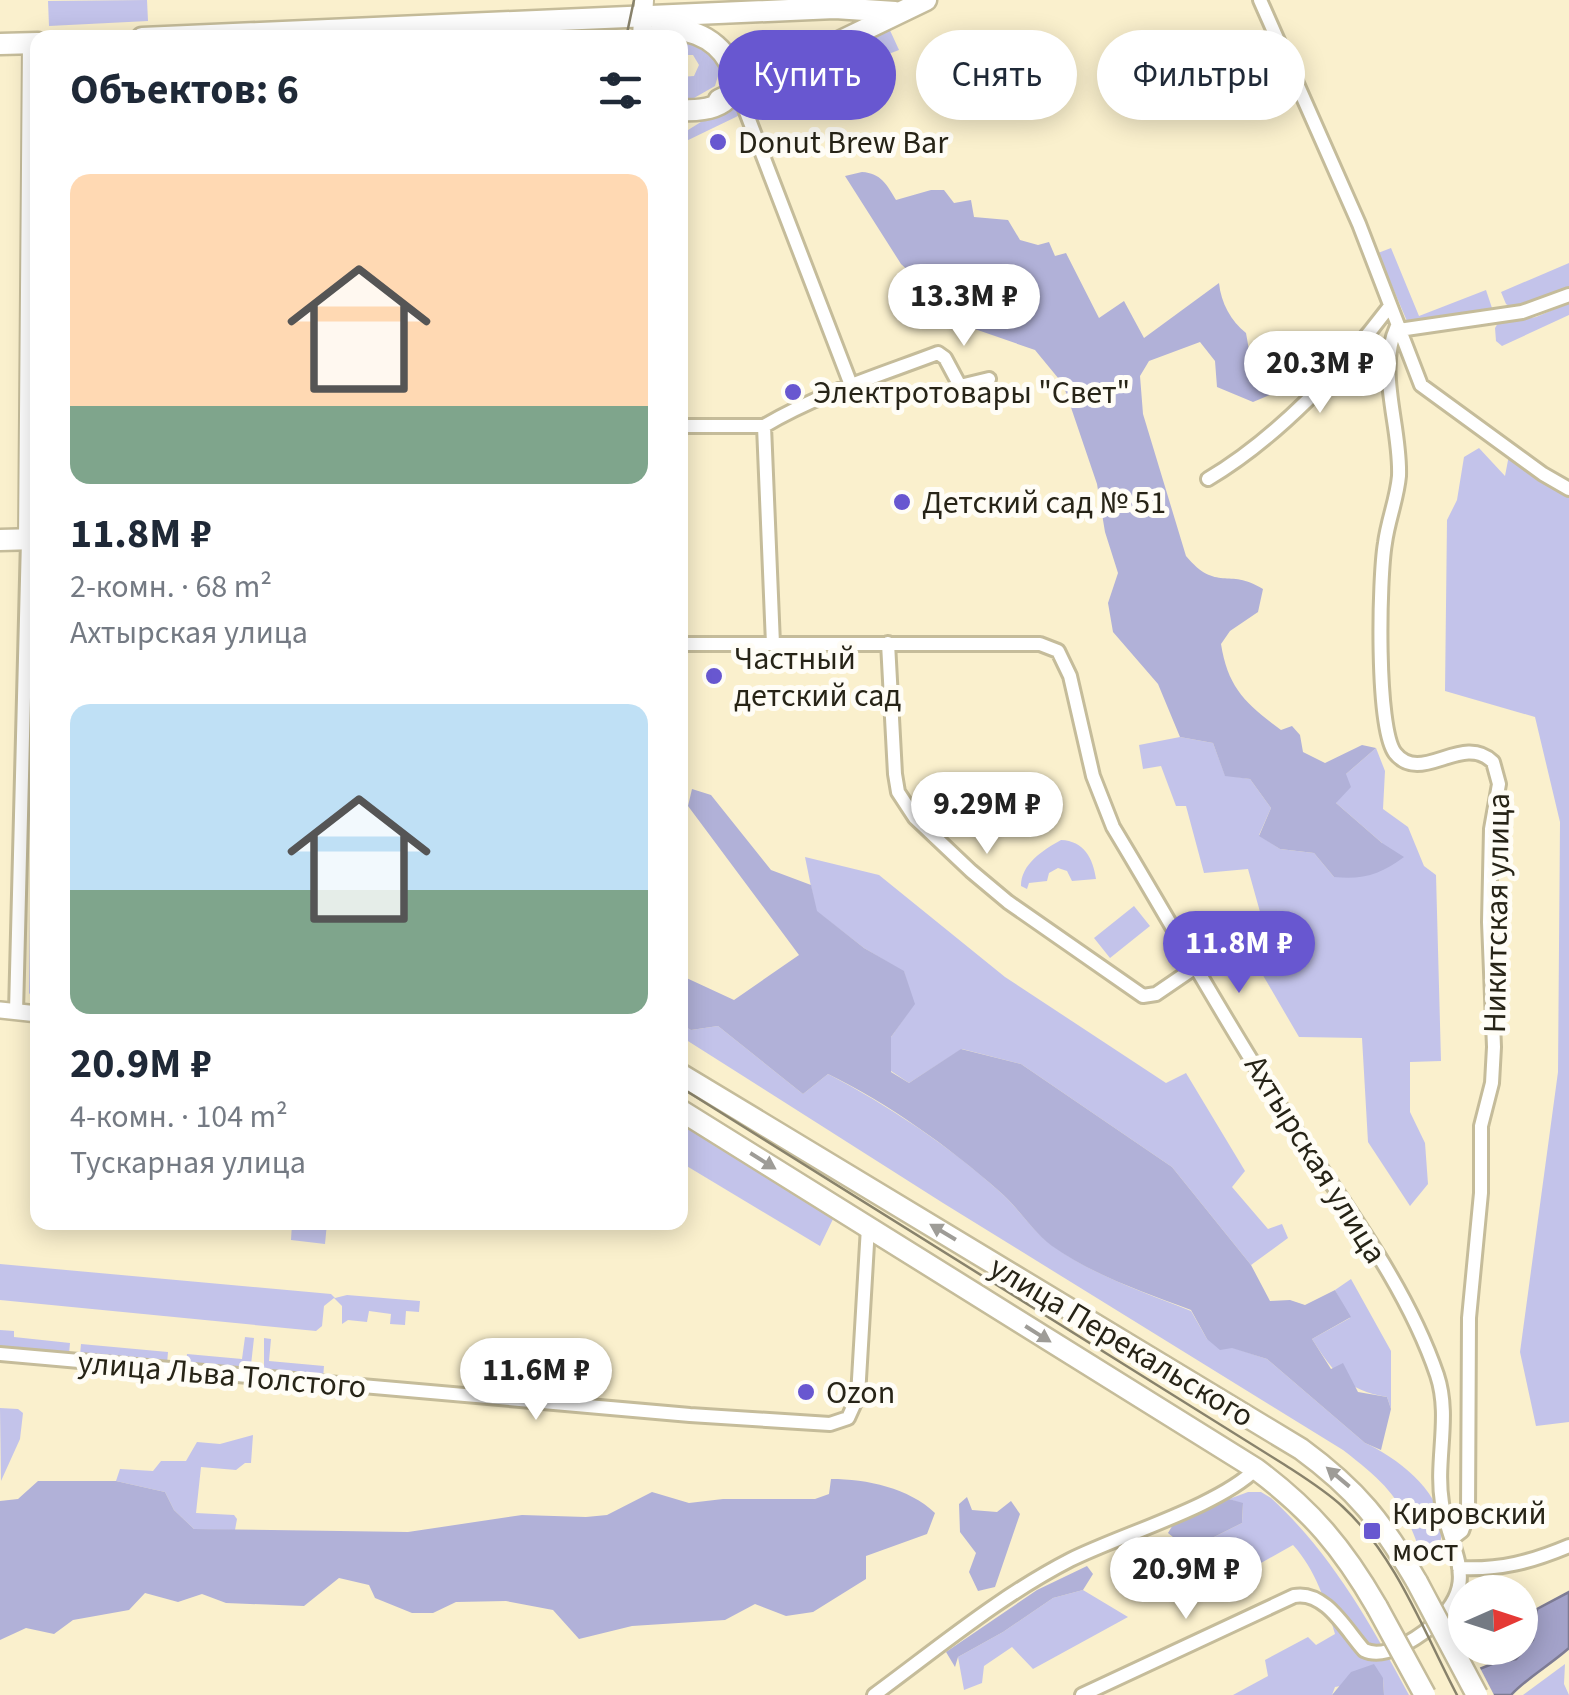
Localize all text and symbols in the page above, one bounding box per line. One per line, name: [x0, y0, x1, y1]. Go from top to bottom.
chip: Купить: [718, 30, 896, 120]
chip: Снять: [916, 30, 1077, 120]
chip: Фильтры: [1097, 30, 1305, 120]
text: Объектов: 6: [70, 60, 299, 120]
icon: filters: [593, 63, 648, 118]
place label: Donut Brew Bar: [738, 120, 949, 166]
marker: Donut Brew Bar: [707, 131, 729, 153]
icon: home: [269, 239, 449, 419]
pin: 13.3M ₽: [872, 264, 1056, 349]
text: 13.3M ₽: [910, 273, 1018, 319]
pin: 20.3M ₽: [1228, 331, 1412, 416]
text: 20.3M ₽: [1266, 340, 1374, 386]
place label: Электротовары "Свет": [813, 370, 1130, 416]
marker: Электротовары "Свет": [782, 381, 804, 403]
place label: Детский сад № 51: [922, 480, 1166, 526]
marker: Детский сад № 51: [891, 491, 913, 513]
text: 11.8M ₽: [70, 504, 212, 564]
text: 2-комн. · 68 m²: [70, 564, 272, 610]
text: Ахтырская улица: [70, 610, 308, 656]
place label: Частный детский сад: [734, 636, 901, 719]
marker: Частный детский сад: [703, 665, 725, 687]
icon: home: [269, 769, 449, 949]
pin: 9.29M ₽: [895, 772, 1079, 857]
text: 9.29M ₽: [933, 781, 1041, 827]
street label: Никитская улица: [1472, 793, 1522, 1033]
pin: 11.8M ₽: [1147, 911, 1331, 996]
text: 11.8M ₽: [1185, 920, 1293, 966]
text: 20.9M ₽: [70, 1034, 212, 1094]
street label: Ахтырская улица: [1233, 1046, 1398, 1273]
text: 4-комн. · 104 m²: [70, 1094, 288, 1140]
text: Тускарная улица: [70, 1140, 306, 1186]
one-way arrow: [749, 1152, 777, 1170]
one-way arrow: [929, 1224, 957, 1241]
street label: улица Перекальского: [981, 1245, 1262, 1439]
one-way arrow: [1024, 1325, 1052, 1342]
pin: 11.6M ₽: [444, 1338, 628, 1423]
street label: улица Льва Толстого: [76, 1339, 368, 1411]
text: 11.6M ₽: [482, 1347, 590, 1393]
place label: Ozon: [826, 1370, 895, 1416]
marker: Ozon: [795, 1381, 817, 1403]
one-way arrow: [1325, 1467, 1350, 1488]
place label: Кировский мост: [1392, 1491, 1547, 1574]
marker: Кировский мост: [1361, 1520, 1383, 1542]
pin: 20.9M ₽: [1094, 1537, 1278, 1622]
text: 20.9M ₽: [1132, 1546, 1240, 1592]
north arrow: [1448, 1575, 1538, 1665]
map controls: [1448, 1575, 1538, 1665]

